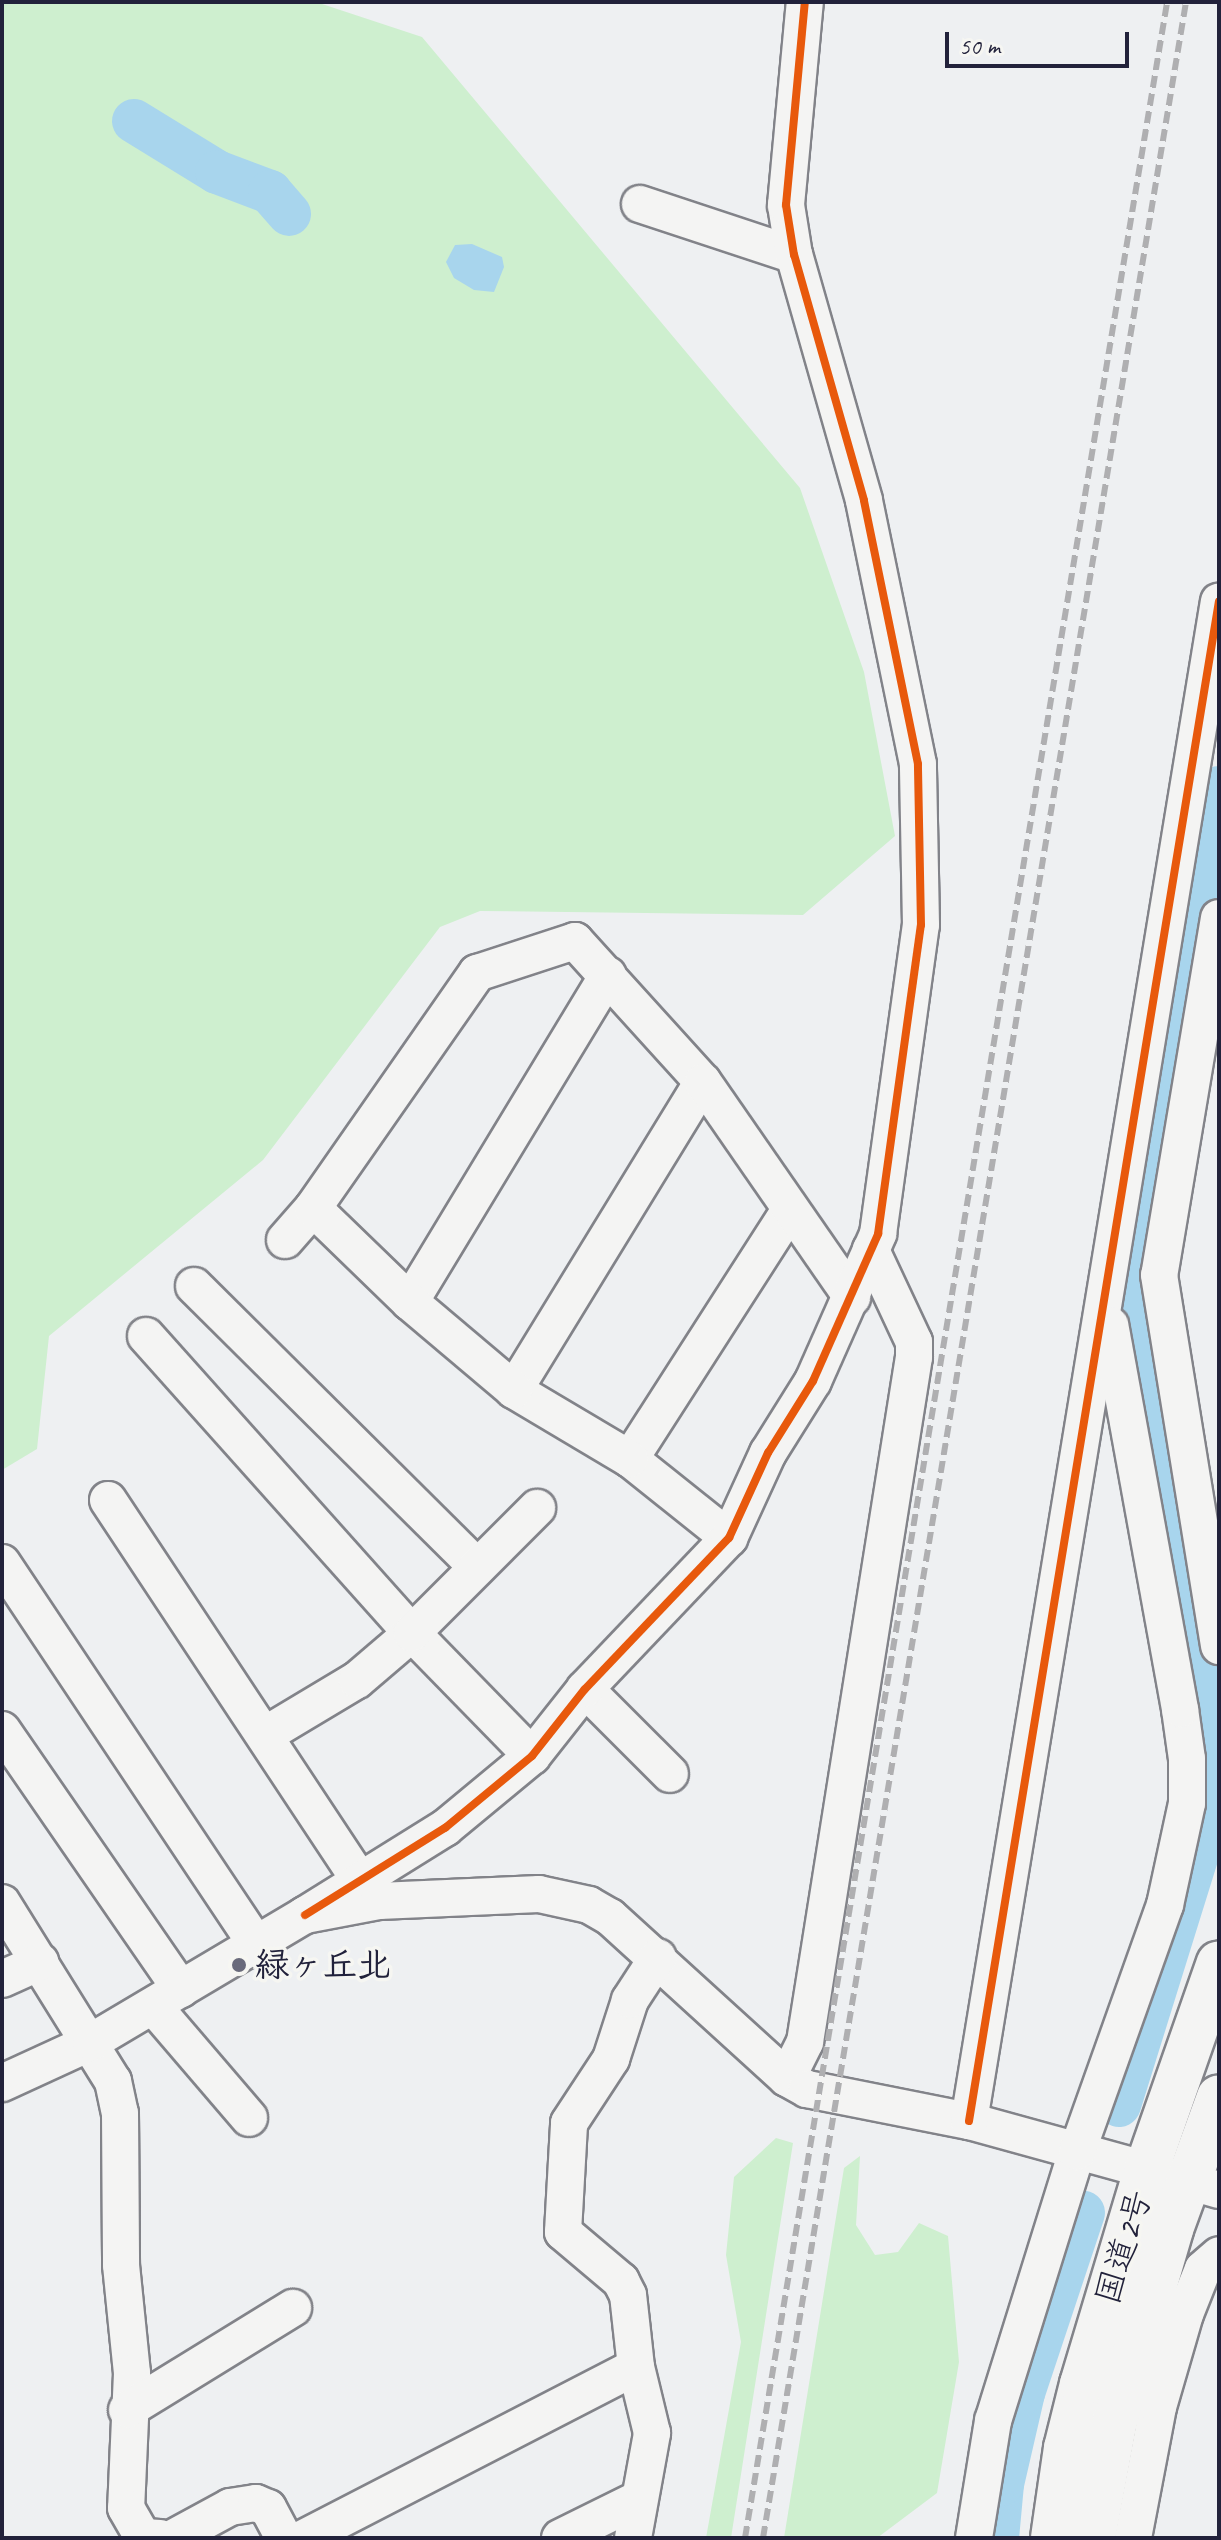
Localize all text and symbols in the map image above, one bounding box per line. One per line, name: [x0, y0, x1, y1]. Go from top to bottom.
scale bar: [949, 16, 1133, 66]
text: 50 m: [959, 31, 1000, 61]
place label: 緑ヶ丘北: [255, 1945, 391, 1985]
marker: 緑ヶ丘北: [230, 1956, 248, 1974]
street label: 国道2号: [1086, 2185, 1160, 2309]

